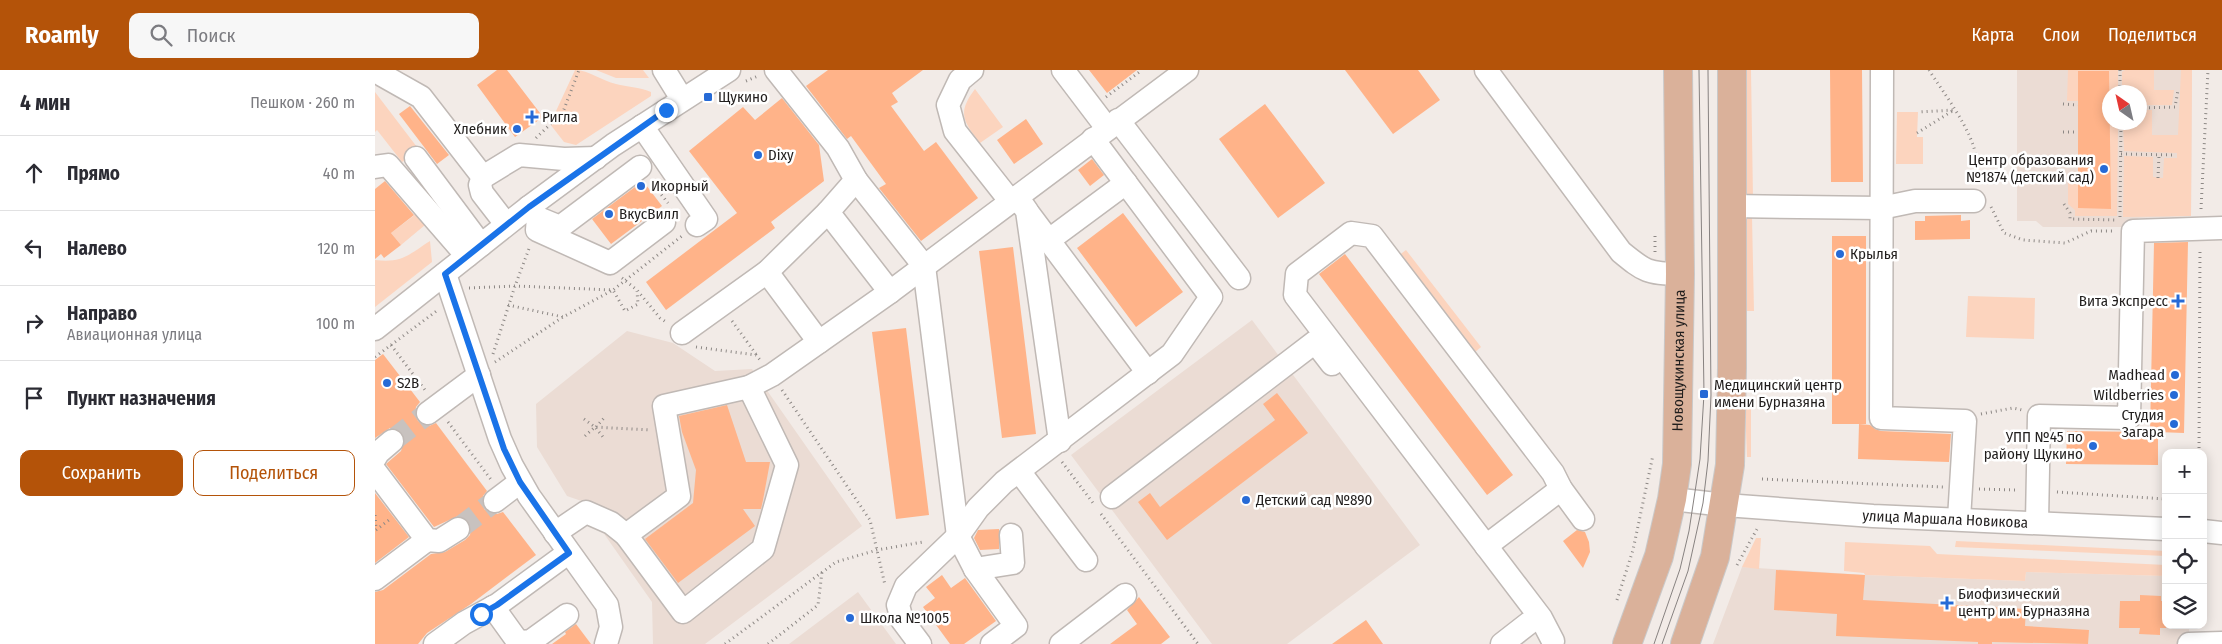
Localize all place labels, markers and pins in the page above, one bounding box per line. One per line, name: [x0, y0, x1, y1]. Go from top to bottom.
place label: Щукино: [718, 88, 768, 106]
marker: Щукино: [702, 91, 714, 103]
place label: Ригла: [542, 108, 578, 126]
marker: Ригла: [526, 111, 538, 123]
place label: Хлебник: [454, 120, 507, 138]
marker: Хлебник: [511, 123, 523, 135]
place label: Dixy: [768, 146, 794, 164]
marker: Dixy: [752, 149, 764, 161]
place label: Центр образования №1874 (детский сад): [1966, 151, 2094, 186]
marker: Центр образования №1874 (детский сад): [2098, 163, 2110, 175]
place label: Икорный: [651, 177, 709, 195]
marker: Икорный: [635, 180, 647, 192]
place label: ВкусВилл: [619, 205, 679, 223]
marker: ВкусВилл: [603, 208, 615, 220]
place label: Крылья: [1850, 245, 1898, 263]
marker: Крылья: [1834, 248, 1846, 260]
place label: Вита Экспресс: [2079, 292, 2169, 310]
marker: Вита Экспресс: [2172, 295, 2184, 307]
place label: Madhead: [2108, 366, 2165, 384]
marker: Madhead: [2169, 369, 2181, 381]
place label: S2B: [397, 374, 419, 392]
place label: Медицинский центр имени Бурназяна: [1714, 376, 1842, 411]
marker: S2B: [381, 377, 393, 389]
place label: Wildberries: [2094, 386, 2164, 404]
marker: Медицинский центр имени Бурназяна: [1698, 388, 1710, 400]
marker: Wildberries: [2168, 389, 2180, 401]
place label: Студия Загара: [2121, 406, 2164, 441]
marker: Студия Загара: [2168, 418, 2180, 430]
place label: УПП №45 по району Щукино: [1984, 428, 2083, 463]
marker: УПП №45 по району Щукино: [2087, 440, 2099, 452]
place label: Детский сад №890: [1255, 491, 1372, 509]
marker: Детский сад №890: [1240, 494, 1252, 506]
place label: Биофизический центр им. Бурназяна: [1958, 585, 2090, 620]
marker: Биофизический центр им. Бурназяна: [1940, 596, 1954, 610]
place label: Школа №1005: [860, 609, 949, 627]
marker: Школа №1005: [844, 612, 856, 624]

